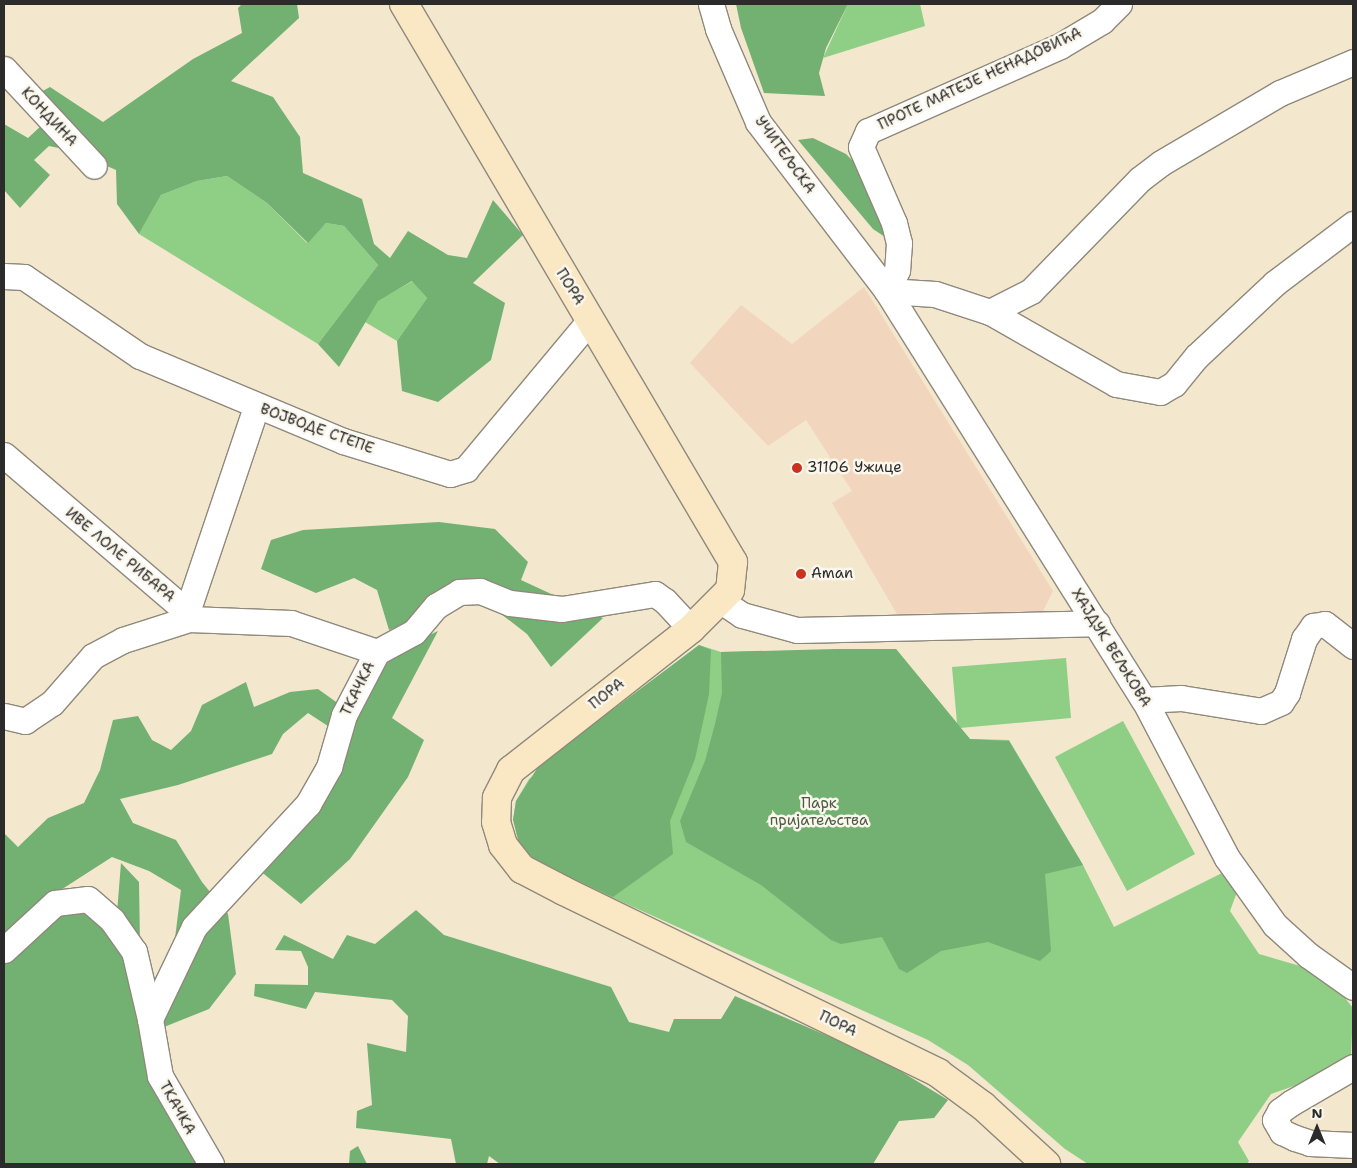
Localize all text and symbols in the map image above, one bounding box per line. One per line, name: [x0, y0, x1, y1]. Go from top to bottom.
street label: ПРОТЕ МАТЕЈЕ НЕНАДОВИЋА: [875, 24, 1085, 134]
street label: КОНДИНА: [17, 84, 81, 150]
street label: УЧИТЕЉСКА: [751, 113, 819, 197]
street label: ПОРА: [552, 265, 588, 309]
street label: ВОЈВОДЕ СТЕПЕ: [258, 400, 376, 458]
place label: 31106 Ужице: [807, 459, 902, 477]
marker: 31106 Ужице: [791, 462, 803, 474]
street label: ИВЕ ЛОЛЕ РИБАРА: [62, 504, 178, 606]
place label: Aman: [811, 565, 853, 583]
marker: Aman: [795, 568, 807, 580]
street label: ХАЈДУК ВЕЉКОВА: [1067, 585, 1155, 711]
street label: ТКАЧКА: [337, 659, 379, 719]
street label: ПОРА: [586, 675, 628, 713]
park label: Парк пријатељства: [770, 794, 868, 829]
street label: ПОРА: [816, 1007, 860, 1041]
street label: ТКАЧКА: [155, 1078, 199, 1138]
north arrow: [1292, 1103, 1342, 1153]
text: N: [1311, 1104, 1323, 1122]

